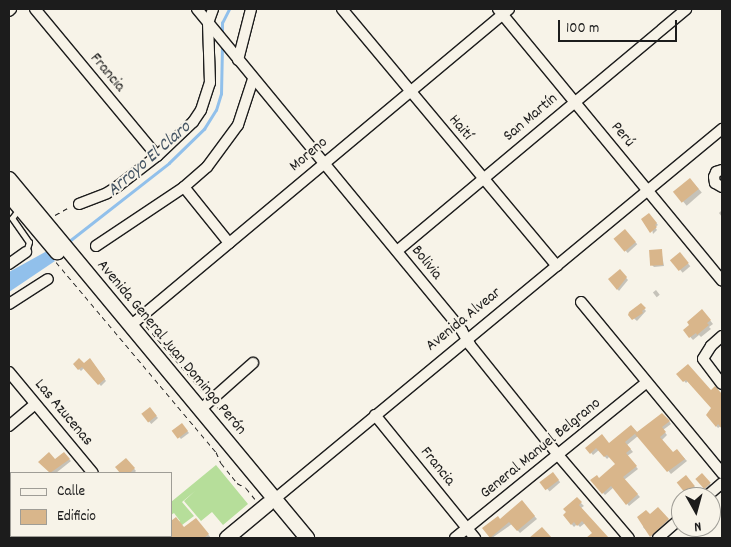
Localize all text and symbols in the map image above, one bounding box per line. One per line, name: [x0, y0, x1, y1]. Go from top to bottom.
scale bar: [561, 10, 680, 42]
text: 100 m: [566, 18, 599, 40]
street label: Francia: [85, 50, 129, 96]
street label: San Martín: [500, 90, 562, 146]
street label: Haití: [444, 111, 476, 145]
water label: Arroyo El Claro: [104, 118, 196, 202]
street label: Perú: [606, 118, 638, 152]
street label: Moreno: [286, 134, 332, 176]
street label: Bolivia: [406, 242, 446, 284]
street label: Avenida General Juan Domingo Perón: [92, 257, 250, 439]
street label: Avenida Alvear: [423, 284, 505, 356]
street label: Las Azucenas: [30, 376, 96, 450]
street label: General Manuel Belgrano: [477, 394, 605, 504]
street label: Francia: [415, 444, 459, 490]
legend: [10, 472, 172, 537]
text: Calle: [57, 481, 85, 503]
north arrow: [671, 487, 721, 537]
text: Edificio: [57, 506, 96, 528]
text: N: [693, 516, 702, 536]

